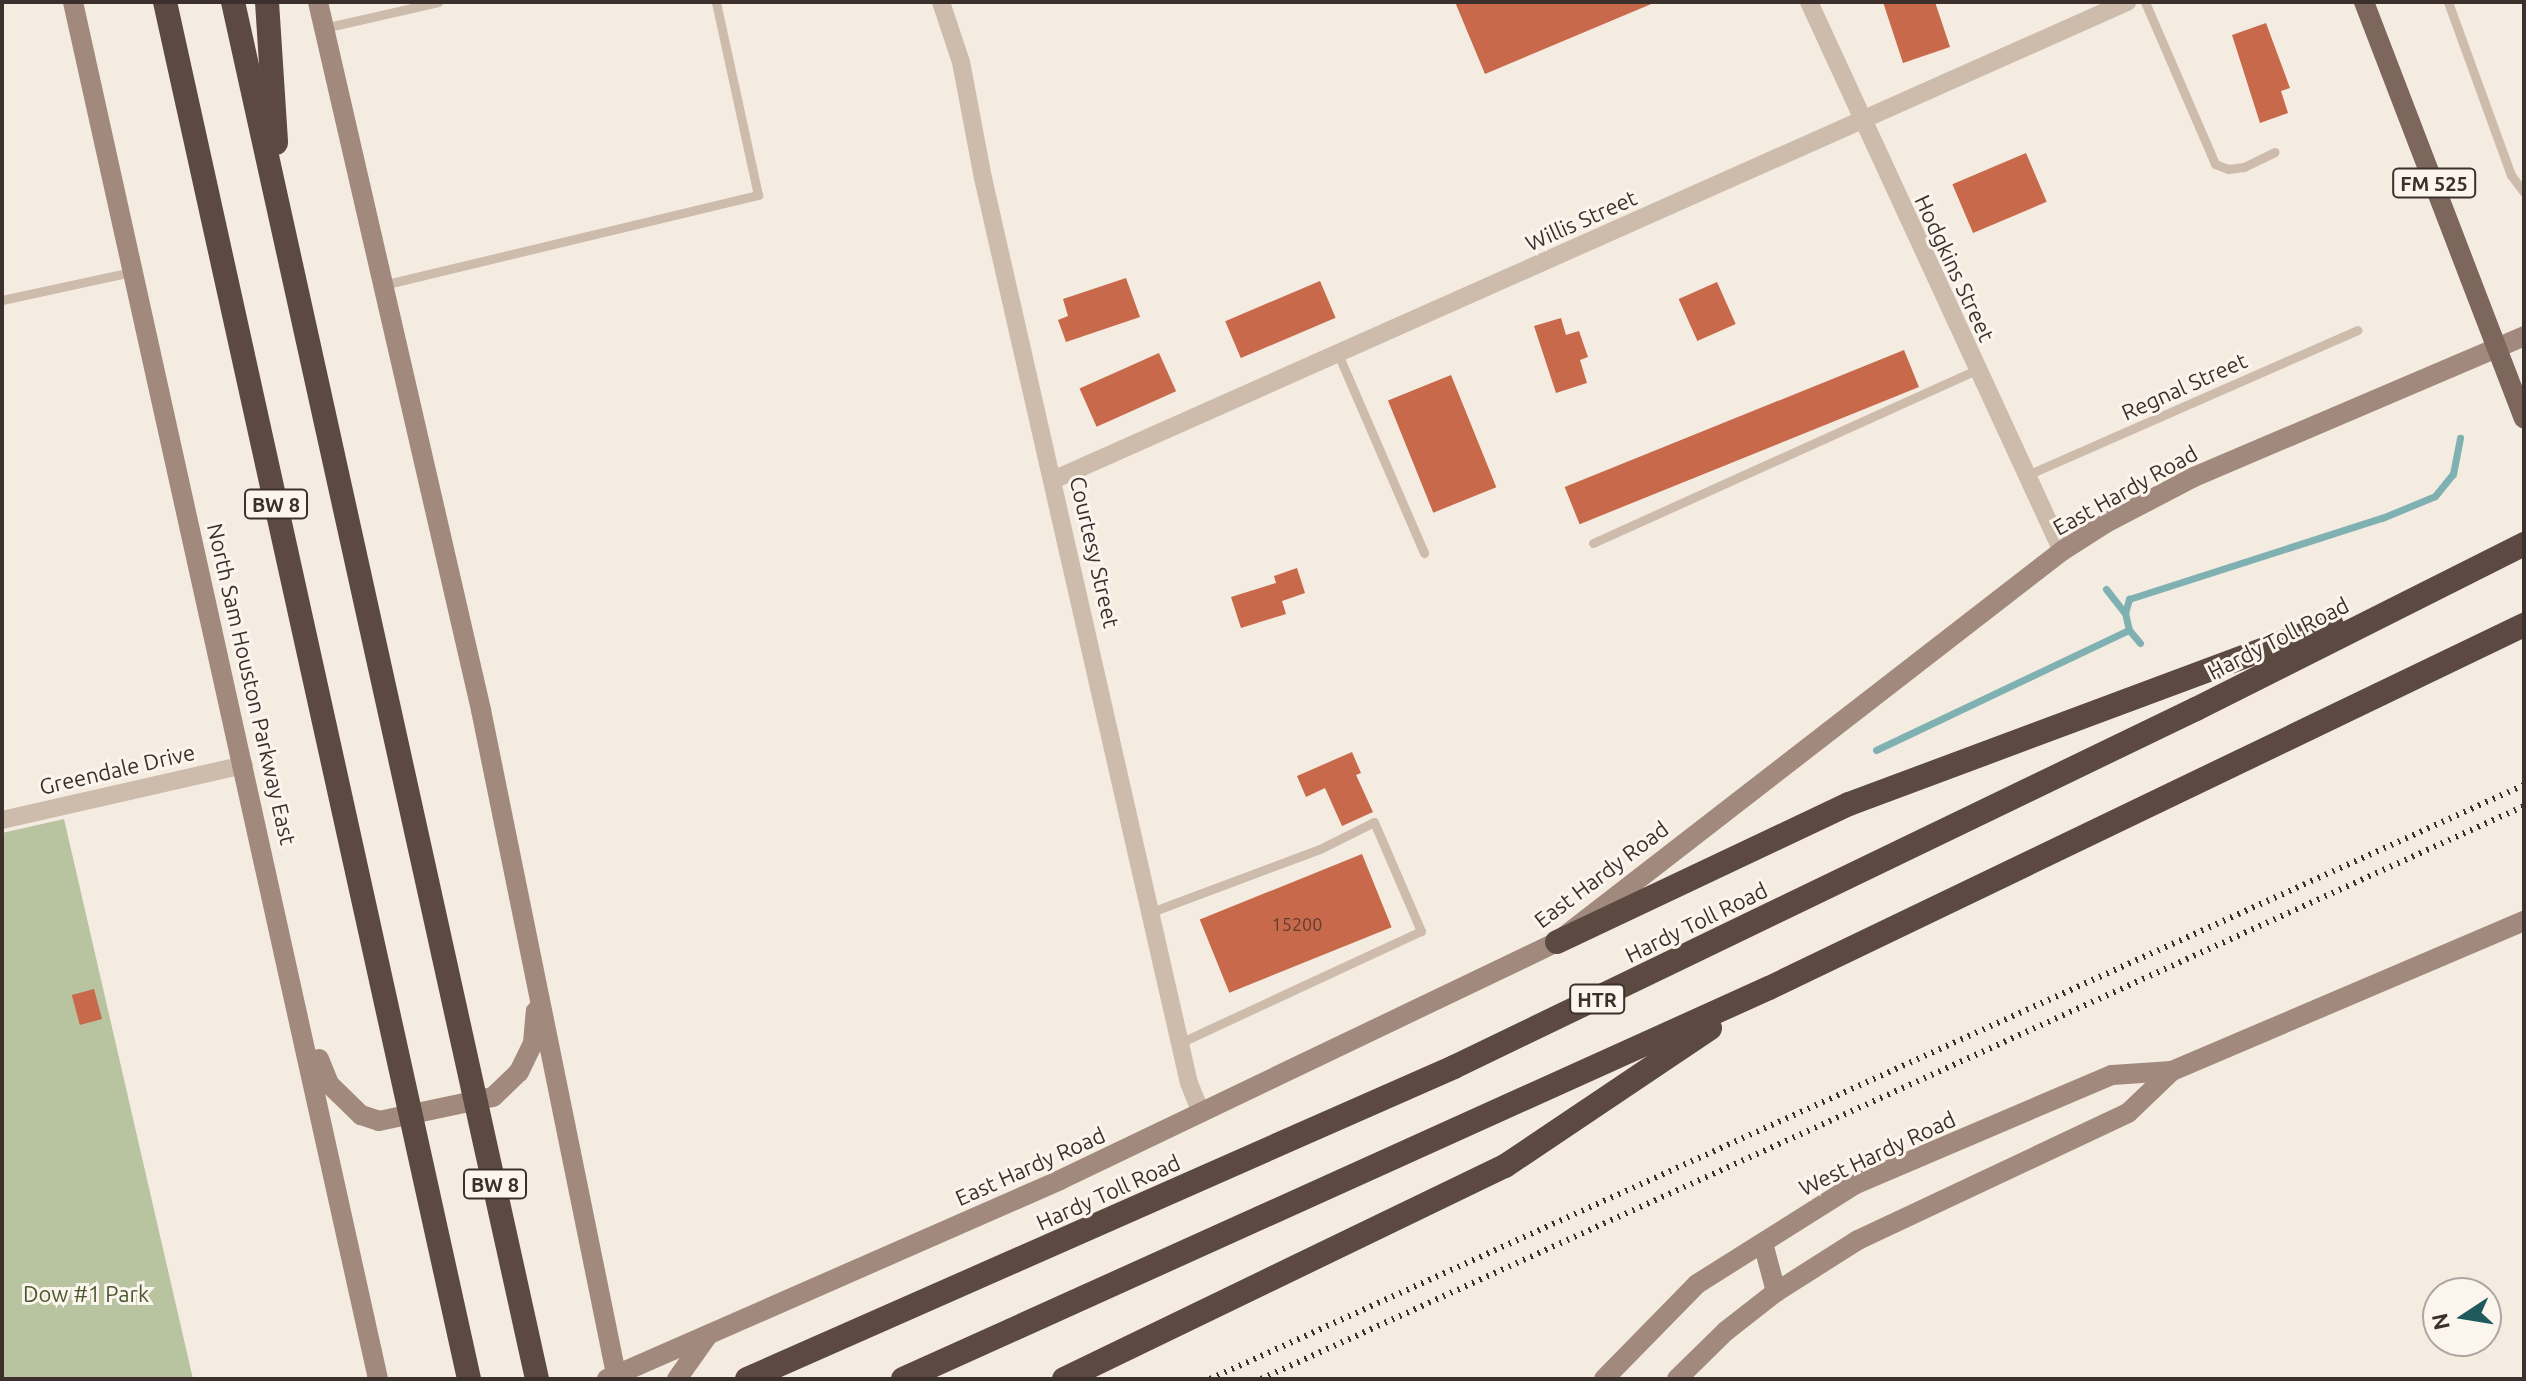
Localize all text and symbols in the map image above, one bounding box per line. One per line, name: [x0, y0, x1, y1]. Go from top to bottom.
road number: FM 525: [2392, 167, 2476, 199]
street label: Willis Street: [1521, 184, 1641, 256]
street label: Hodgkins Street: [1909, 190, 2001, 346]
street label: Regnal Street: [2117, 347, 2251, 425]
street label: East Hardy Road: [2048, 439, 2202, 541]
street label: Courtesy Street: [1065, 474, 1125, 630]
road number: BW 8: [244, 488, 308, 520]
street label: North Sam Houston Parkway East: [202, 521, 302, 847]
street label: Hardy Toll Road: [2203, 591, 2353, 685]
street label: Greendale Drive: [37, 738, 197, 800]
street label: East Hardy Road: [1529, 815, 1673, 933]
street label: Hardy Toll Road: [1621, 876, 1771, 968]
house number: 15200: [1272, 913, 1322, 935]
road number: HTR: [1569, 983, 1625, 1015]
street label: West Hardy Road: [1795, 1105, 1959, 1201]
street label: East Hardy Road: [951, 1121, 1109, 1211]
street label: Hardy Toll Road: [1032, 1148, 1184, 1236]
road number: BW 8: [463, 1168, 527, 1200]
north arrow: [2422, 1277, 2502, 1357]
park label: Dow #1 Park: [23, 1281, 149, 1307]
text: N: [2426, 1311, 2454, 1332]

